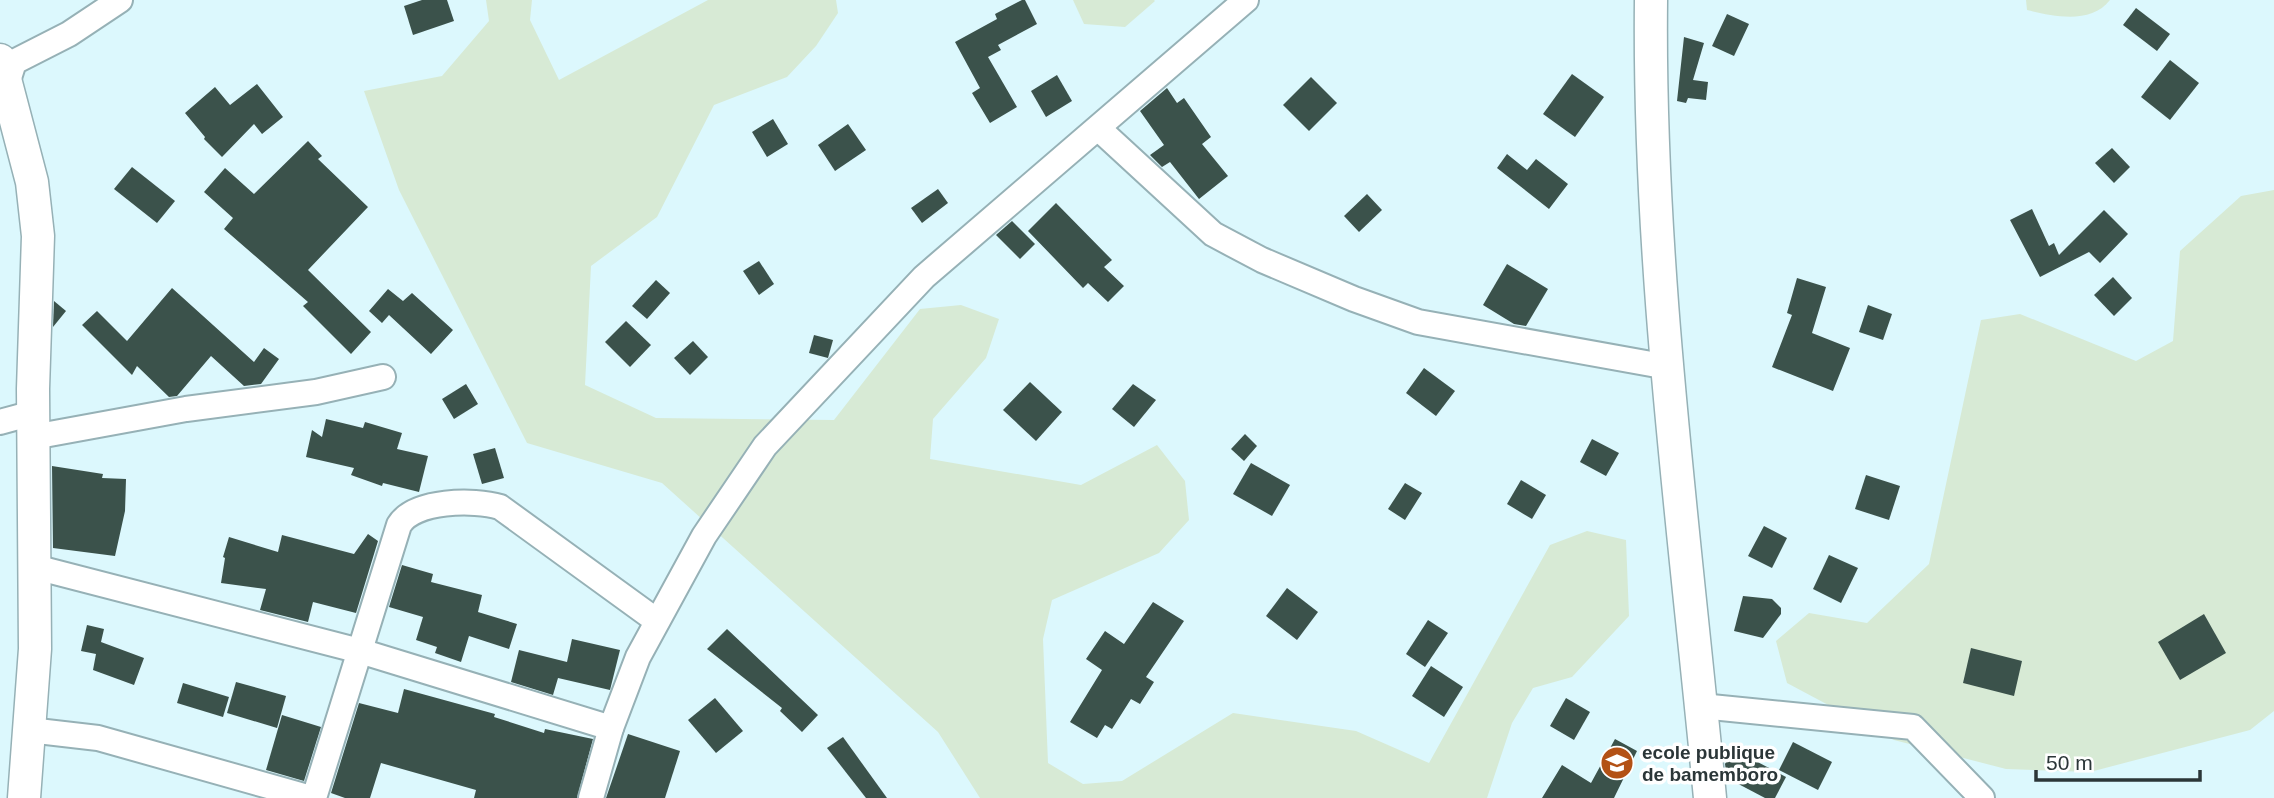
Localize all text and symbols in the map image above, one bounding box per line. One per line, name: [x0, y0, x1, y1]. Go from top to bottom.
scale bar: [2036, 738, 2200, 782]
place label: ecole publique de bamemboro: [1642, 742, 1778, 785]
school or university icon: ecole publique de bamemboro: [1598, 744, 1636, 782]
text: 50 m: [2046, 751, 2093, 774]

